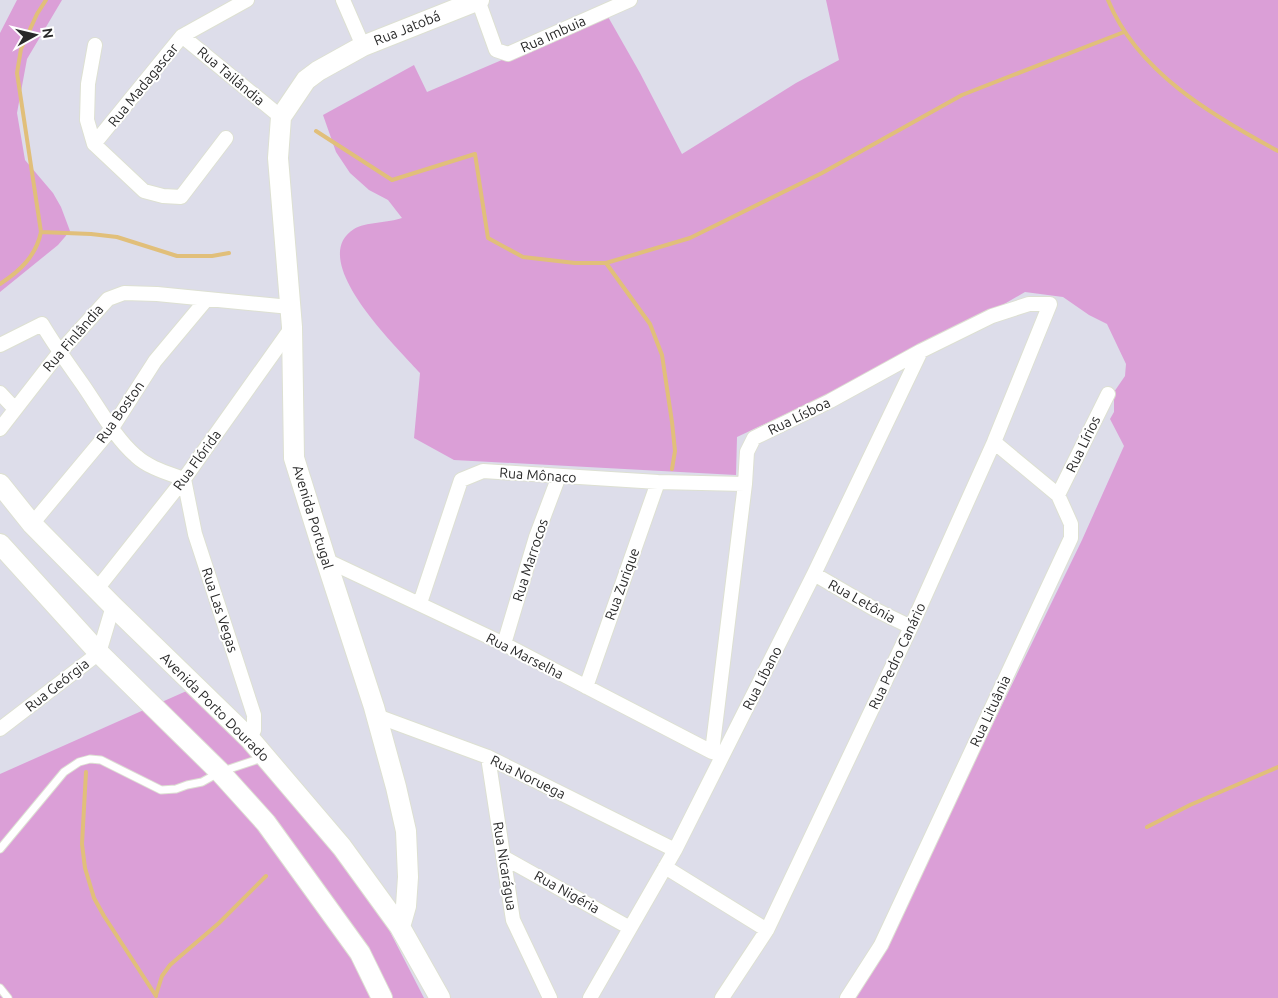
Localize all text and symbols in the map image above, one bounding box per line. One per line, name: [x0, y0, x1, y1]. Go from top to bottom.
street label: Rua Jatobá: [371, 7, 443, 49]
north arrow: [10, 10, 60, 60]
street label: Rua Imbuia: [518, 13, 588, 55]
text: N: [39, 27, 57, 39]
street label: Rua Madagascar: [105, 40, 182, 130]
street label: Rua Tailândia: [194, 43, 268, 109]
street label: Rua Finlândia: [40, 301, 106, 375]
street label: Rua Boston: [93, 378, 147, 446]
street label: Rua Lísboa: [765, 394, 833, 438]
street label: Rua Lírios: [1063, 413, 1103, 475]
street label: Rua Flórida: [170, 427, 224, 493]
street label: Avenida Portugal: [290, 463, 336, 571]
street label: Rua Mônaco: [499, 464, 577, 486]
street label: Rua Marrocos: [509, 517, 551, 603]
street label: Rua Zurique: [602, 546, 642, 622]
street label: Rua Las Vegas: [199, 566, 241, 654]
street label: Rua Letônia: [826, 576, 898, 626]
street label: Rua Pedro Canário: [865, 600, 929, 712]
street label: Rua Marselha: [484, 630, 566, 682]
street label: Rua Líbano: [739, 644, 785, 712]
street label: Avenida Porto Dourado: [157, 649, 273, 765]
street label: Rua Geórgia: [22, 655, 92, 715]
street label: Rua Lituânia: [966, 673, 1014, 749]
street label: Rua Noruega: [488, 752, 568, 802]
street label: Rua Nicarágua: [490, 820, 520, 912]
street label: Rua Nigéria: [532, 868, 602, 916]

